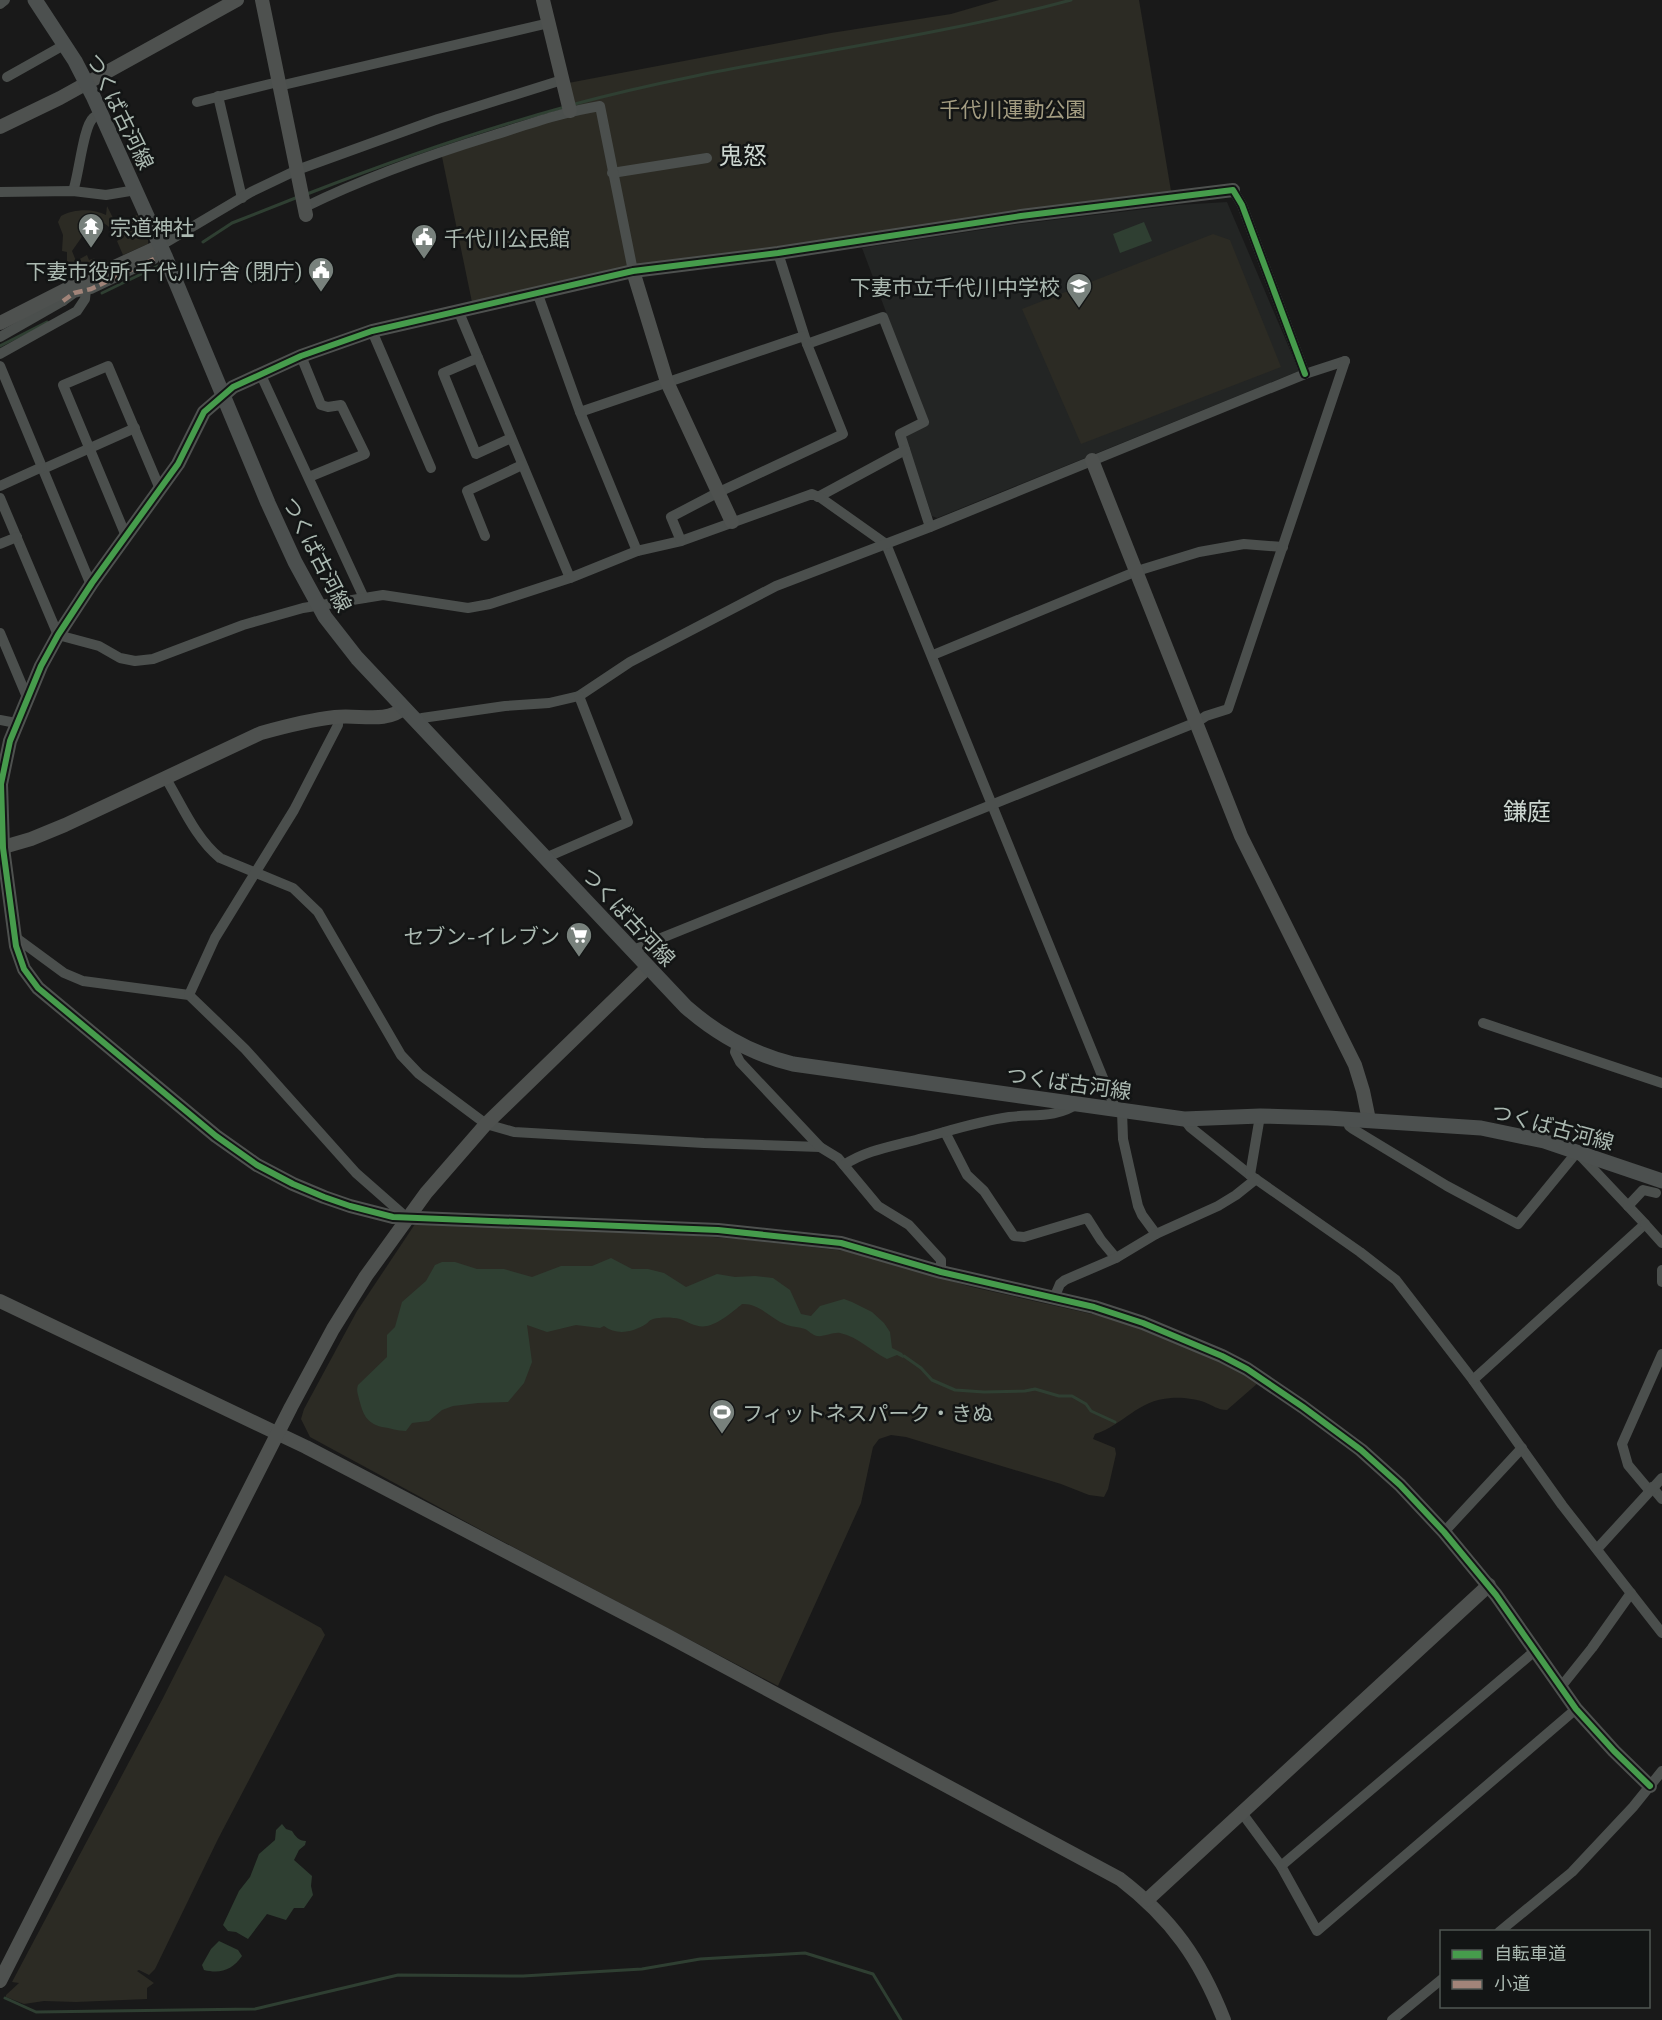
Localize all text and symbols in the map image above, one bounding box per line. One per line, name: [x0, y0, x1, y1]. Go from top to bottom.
street label: つくば古河線: [82, 49, 160, 173]
park label: 千代川運動公園: [940, 96, 1087, 121]
district label: 鬼怒: [719, 140, 767, 169]
temple icon: 宗道神社: [76, 211, 106, 249]
place label: 宗道神社: [110, 214, 194, 239]
public building icon: 千代川公民館: [409, 222, 439, 260]
place label: 千代川公民館: [444, 225, 570, 250]
public building icon: 下妻市役所 千代川庁舎 (閉庁): [306, 255, 336, 293]
place label: 下妻市役所 千代川庁舎 (閉庁): [26, 258, 302, 283]
school or university icon: 下妻市立千代川中学校: [1064, 271, 1094, 309]
place label: 下妻市立千代川中学校: [850, 274, 1060, 299]
street label: つくば古河線: [278, 492, 358, 616]
district label: 鎌庭: [1503, 796, 1551, 825]
street label: つくば古河線: [577, 861, 681, 971]
supermarket icon: セブン-イレブン: [564, 920, 594, 958]
place label: セブン-イレブン: [404, 923, 560, 948]
street label: つくば古河線: [1005, 1061, 1133, 1103]
street label: つくば古河線: [1489, 1098, 1617, 1154]
sports icon: フィットネスパーク・きぬ: [707, 1397, 737, 1435]
place label: フィットネスパーク・きぬ: [742, 1400, 993, 1425]
legend: [1440, 1930, 1650, 2008]
text: 自転車道: [1494, 1942, 1566, 1964]
text: 小道: [1494, 1972, 1530, 1994]

